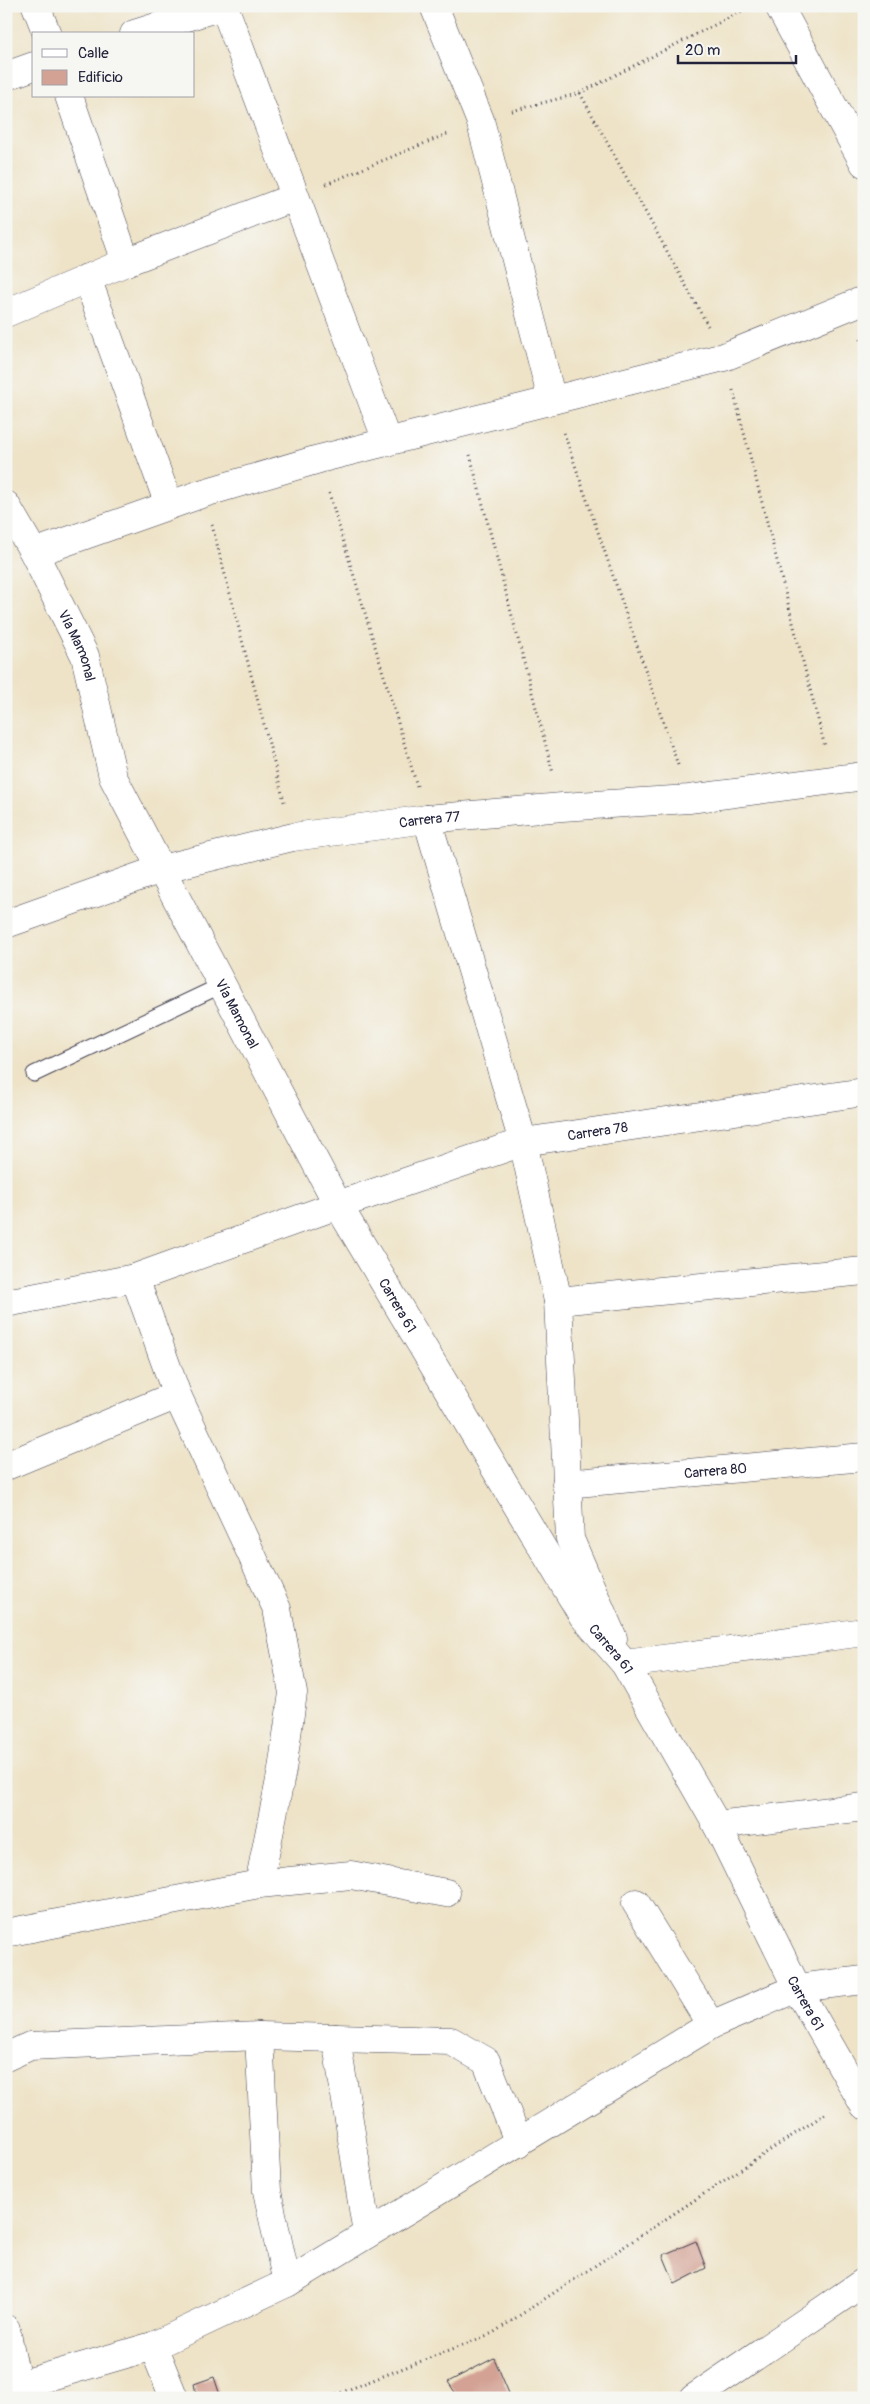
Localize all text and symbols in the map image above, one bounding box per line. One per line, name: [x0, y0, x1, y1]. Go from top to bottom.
legend: [32, 32, 195, 98]
scale bar: [678, 32, 795, 64]
text: 20 m: [685, 41, 720, 60]
text: Calle: [78, 44, 109, 63]
text: Edificio: [78, 68, 123, 87]
street label: Vía Mamonal: [55, 607, 99, 683]
street label: Carrera 77: [398, 808, 461, 831]
street label: Vía Mamonal: [212, 976, 262, 1051]
street label: Carrera 78: [566, 1118, 629, 1144]
street label: Carrera 61: [375, 1275, 420, 1335]
street label: Carrera 80: [683, 1459, 748, 1482]
street label: Carrera 61: [585, 1620, 637, 1676]
street label: Carrera 61: [784, 1973, 828, 2033]

